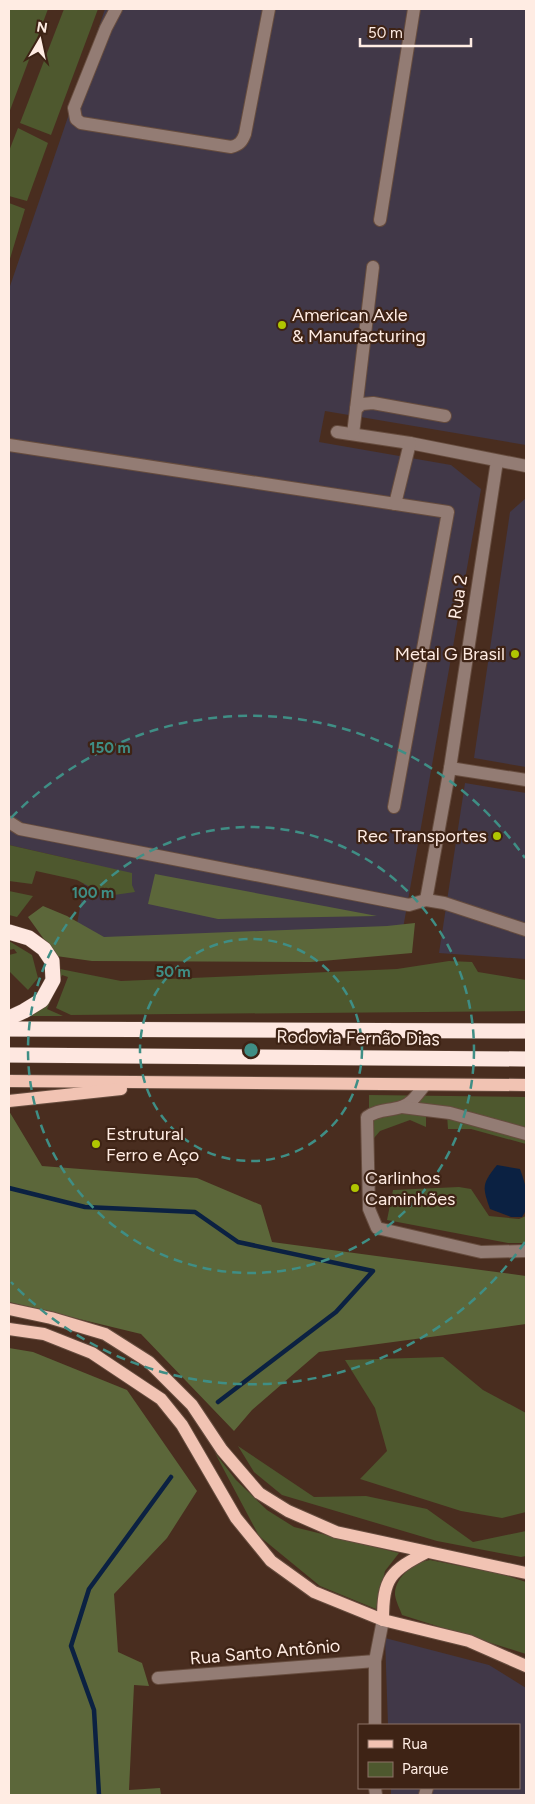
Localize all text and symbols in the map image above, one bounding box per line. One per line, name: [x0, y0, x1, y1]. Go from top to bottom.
north arrow: [15, 15, 65, 65]
scale bar: [360, 15, 471, 47]
text: N: [35, 18, 49, 37]
text: 50 m: [368, 24, 403, 42]
place label: American Axle & Manufacturing: [292, 304, 426, 347]
marker: American Axle & Manufacturing: [276, 319, 288, 331]
street label: Rua 2: [444, 573, 472, 621]
place label: Metal G Brasil: [395, 643, 505, 665]
marker: Metal G Brasil: [509, 648, 521, 660]
text: 150 m: [89, 739, 131, 757]
place label: Rec Transportes: [357, 825, 487, 847]
marker: Rec Transportes: [491, 830, 503, 842]
text: 100 m: [72, 884, 114, 902]
text: 50 m: [155, 963, 191, 981]
street label: Rodovia Fernão Dias: [276, 1026, 440, 1050]
centre of rings: [242, 1041, 260, 1059]
place label: Estrutural Ferro e Aço: [106, 1123, 199, 1166]
marker: Estrutural Ferro e Aço: [90, 1138, 102, 1150]
place label: Carlinhos Caminhões: [365, 1167, 455, 1210]
marker: Carlinhos Caminhões: [349, 1182, 361, 1194]
street label: Rua Santo Antônio: [189, 1634, 341, 1670]
legend: [358, 1724, 520, 1789]
text: Rua: [402, 1735, 427, 1753]
text: Parque: [402, 1760, 449, 1778]

